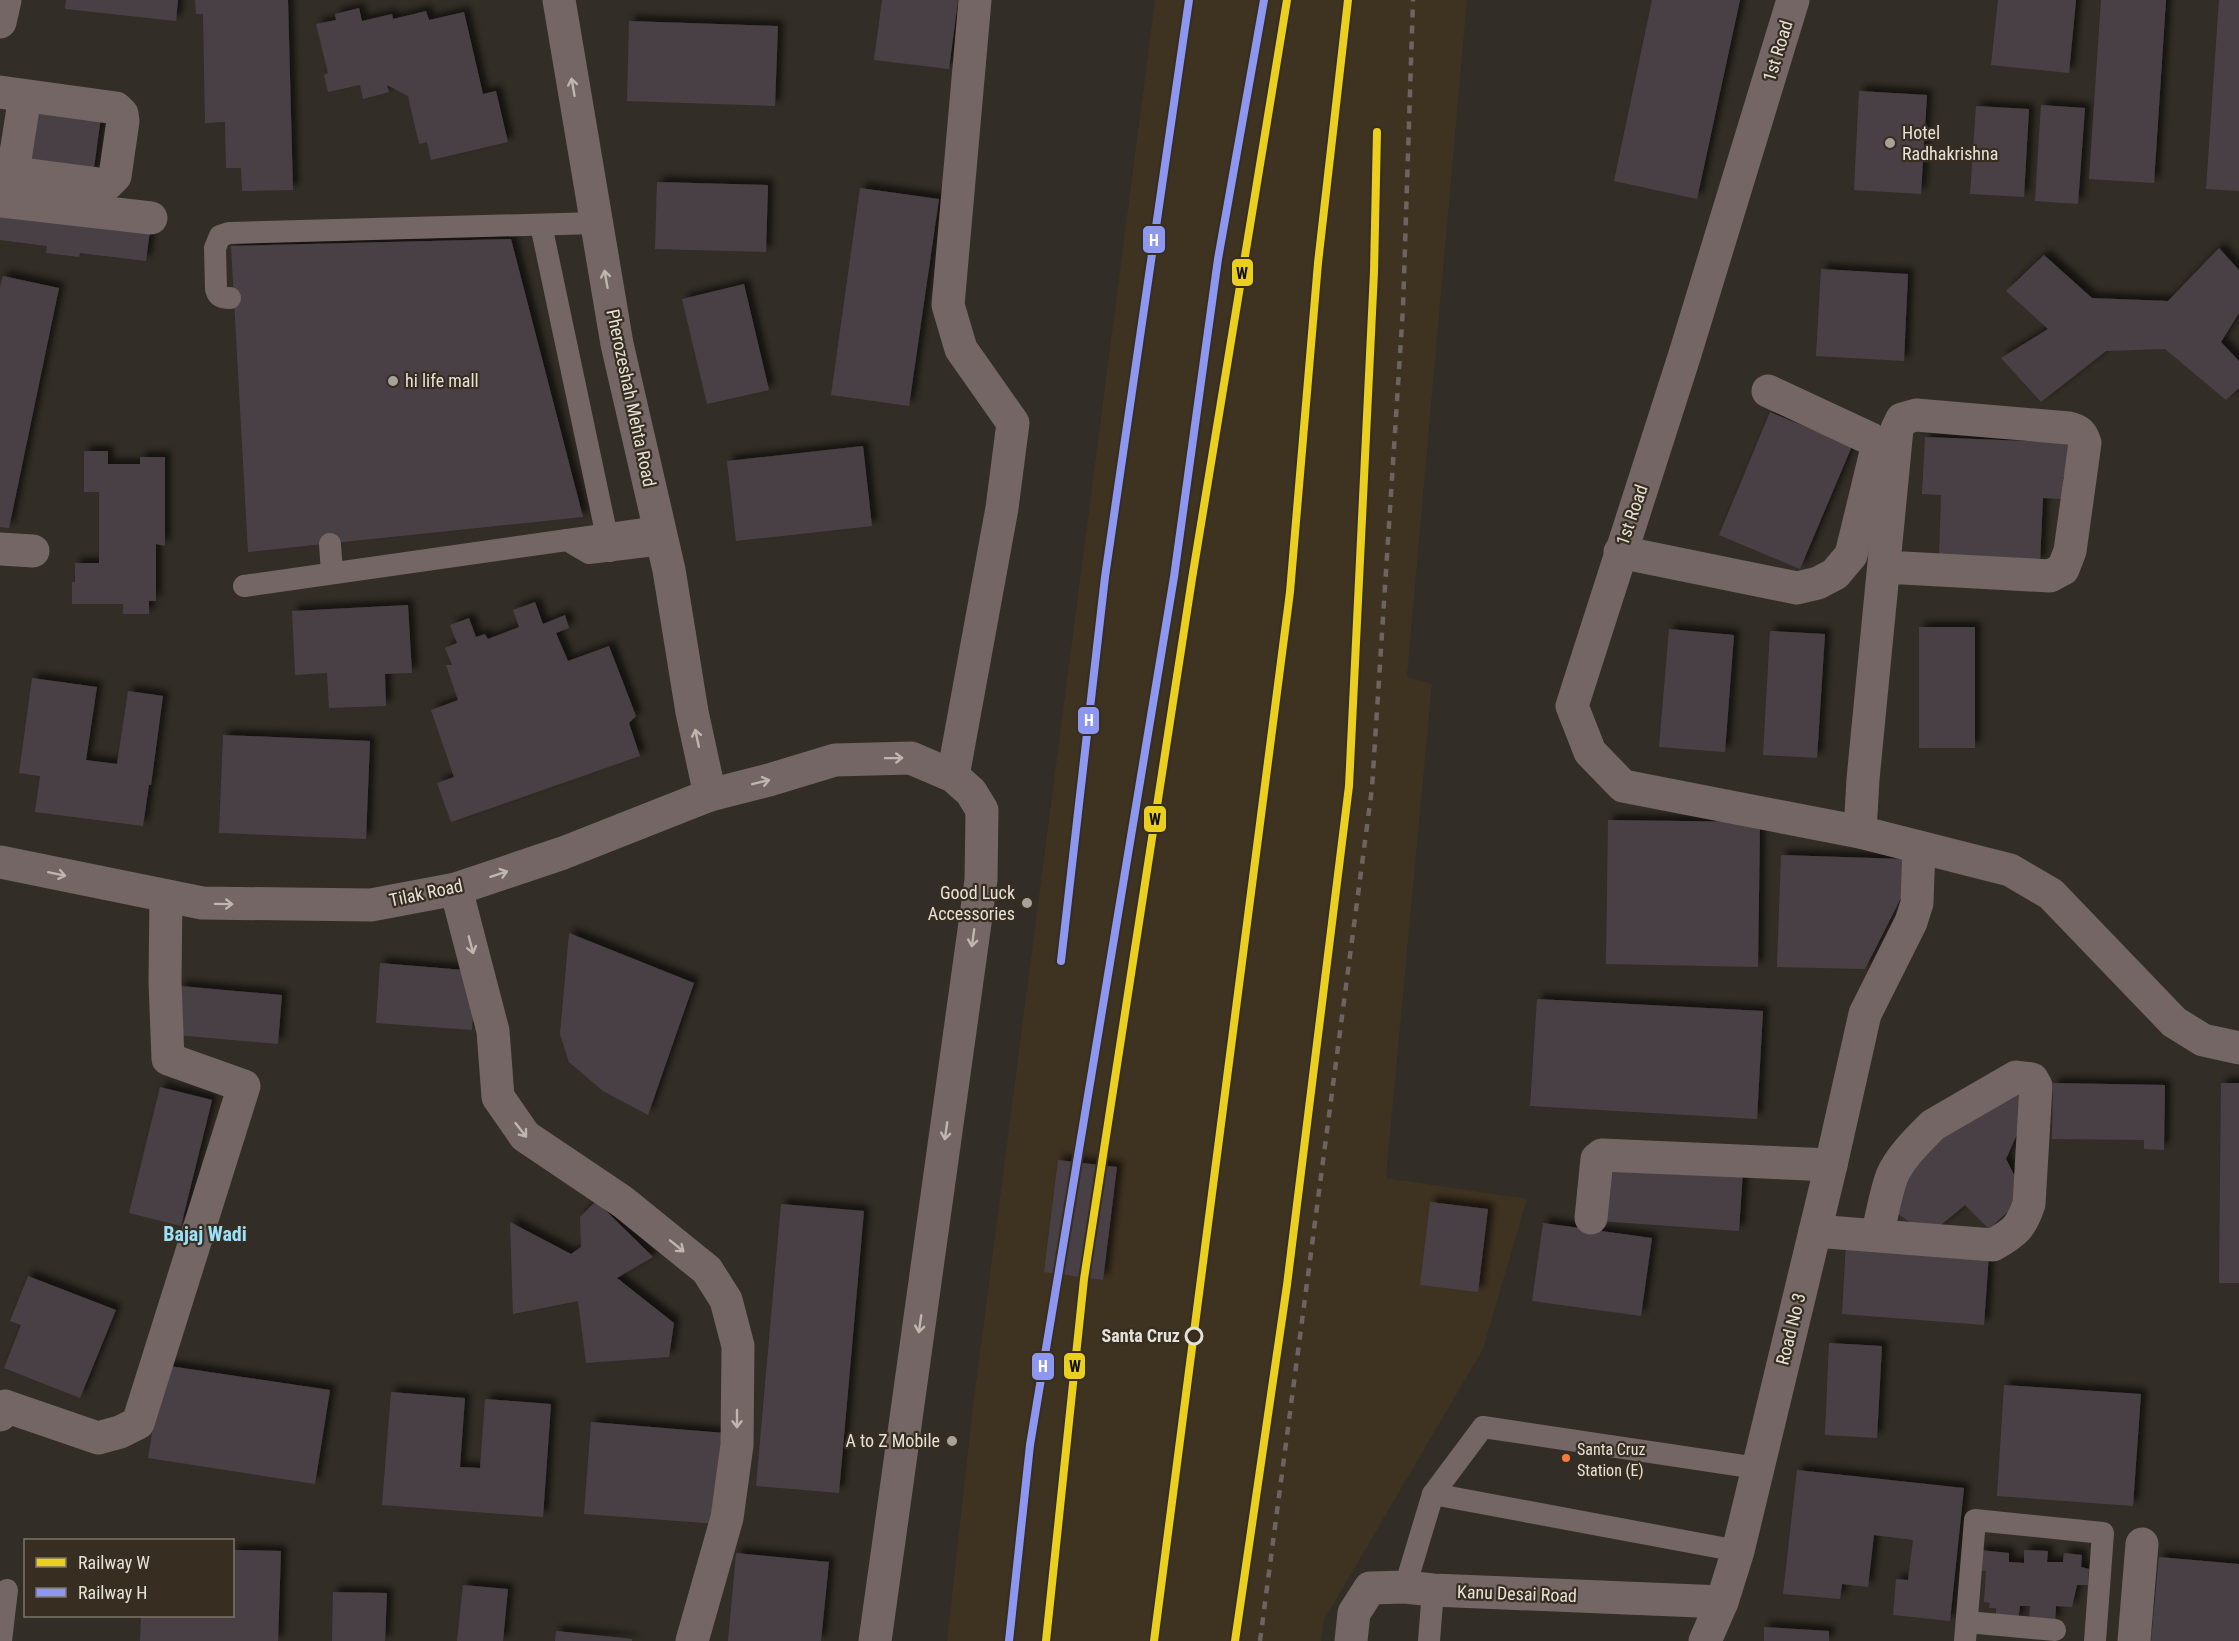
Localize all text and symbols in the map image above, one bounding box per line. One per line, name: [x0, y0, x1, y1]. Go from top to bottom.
street label: 1st Road: [1758, 18, 1797, 84]
one-way arrow: [567, 77, 578, 97]
place label: Hotel Radhakrishna: [1902, 122, 1998, 164]
marker: Hotel Radhakrishna: [1883, 136, 1897, 150]
line badge: H: [1142, 225, 1166, 254]
text: H: [1149, 231, 1159, 250]
line badge: W: [1231, 258, 1254, 287]
text: W: [1236, 264, 1248, 283]
one-way arrow: [600, 270, 611, 289]
street label: Pherozeshah Mehta Road: [602, 307, 661, 489]
place label: hi life mall: [405, 370, 479, 391]
marker: hi life mall: [386, 374, 400, 388]
street label: 1st Road: [1611, 482, 1652, 548]
line badge: H: [1077, 706, 1100, 735]
text: H: [1084, 711, 1094, 730]
one-way arrow: [691, 728, 703, 747]
one-way arrow: [883, 752, 903, 764]
one-way arrow: [752, 775, 771, 787]
line badge: W: [1143, 805, 1167, 833]
text: W: [1149, 810, 1161, 829]
one-way arrow: [489, 868, 508, 879]
one-way arrow: [47, 869, 67, 880]
street label: Tilak Road: [387, 874, 465, 911]
place label: Good Luck Accessories: [928, 882, 1015, 924]
marker: Good Luck Accessories: [1020, 896, 1034, 910]
one-way arrow: [213, 898, 233, 910]
one-way arrow: [968, 928, 979, 948]
one-way arrow: [465, 935, 477, 954]
one-way arrow: [515, 1121, 528, 1137]
one-way arrow: [941, 1121, 952, 1141]
district label: Bajaj Wadi: [163, 1222, 247, 1246]
one-way arrow: [669, 1239, 685, 1252]
street label: Road No 3: [1771, 1291, 1810, 1367]
one-way arrow: [914, 1314, 925, 1334]
place label: Santa Cruz: [1102, 1325, 1180, 1346]
marker: Santa Cruz: [1185, 1327, 1203, 1345]
line badge: H: [1031, 1352, 1055, 1381]
line badge: W: [1063, 1352, 1086, 1380]
text: H: [1038, 1357, 1048, 1376]
text: W: [1069, 1357, 1081, 1376]
one-way arrow: [731, 1409, 743, 1429]
place label: A to Z Mobile: [845, 1430, 940, 1451]
marker: A to Z Mobile: [945, 1434, 959, 1448]
place label: Santa Cruz Station (E): [1577, 1440, 1645, 1480]
marker: Santa Cruz Station (E): [1560, 1452, 1572, 1464]
legend: [24, 1539, 234, 1617]
text: Railway W: [78, 1552, 150, 1573]
street label: Kanu Desai Road: [1457, 1581, 1577, 1606]
text: Railway H: [78, 1582, 147, 1603]

